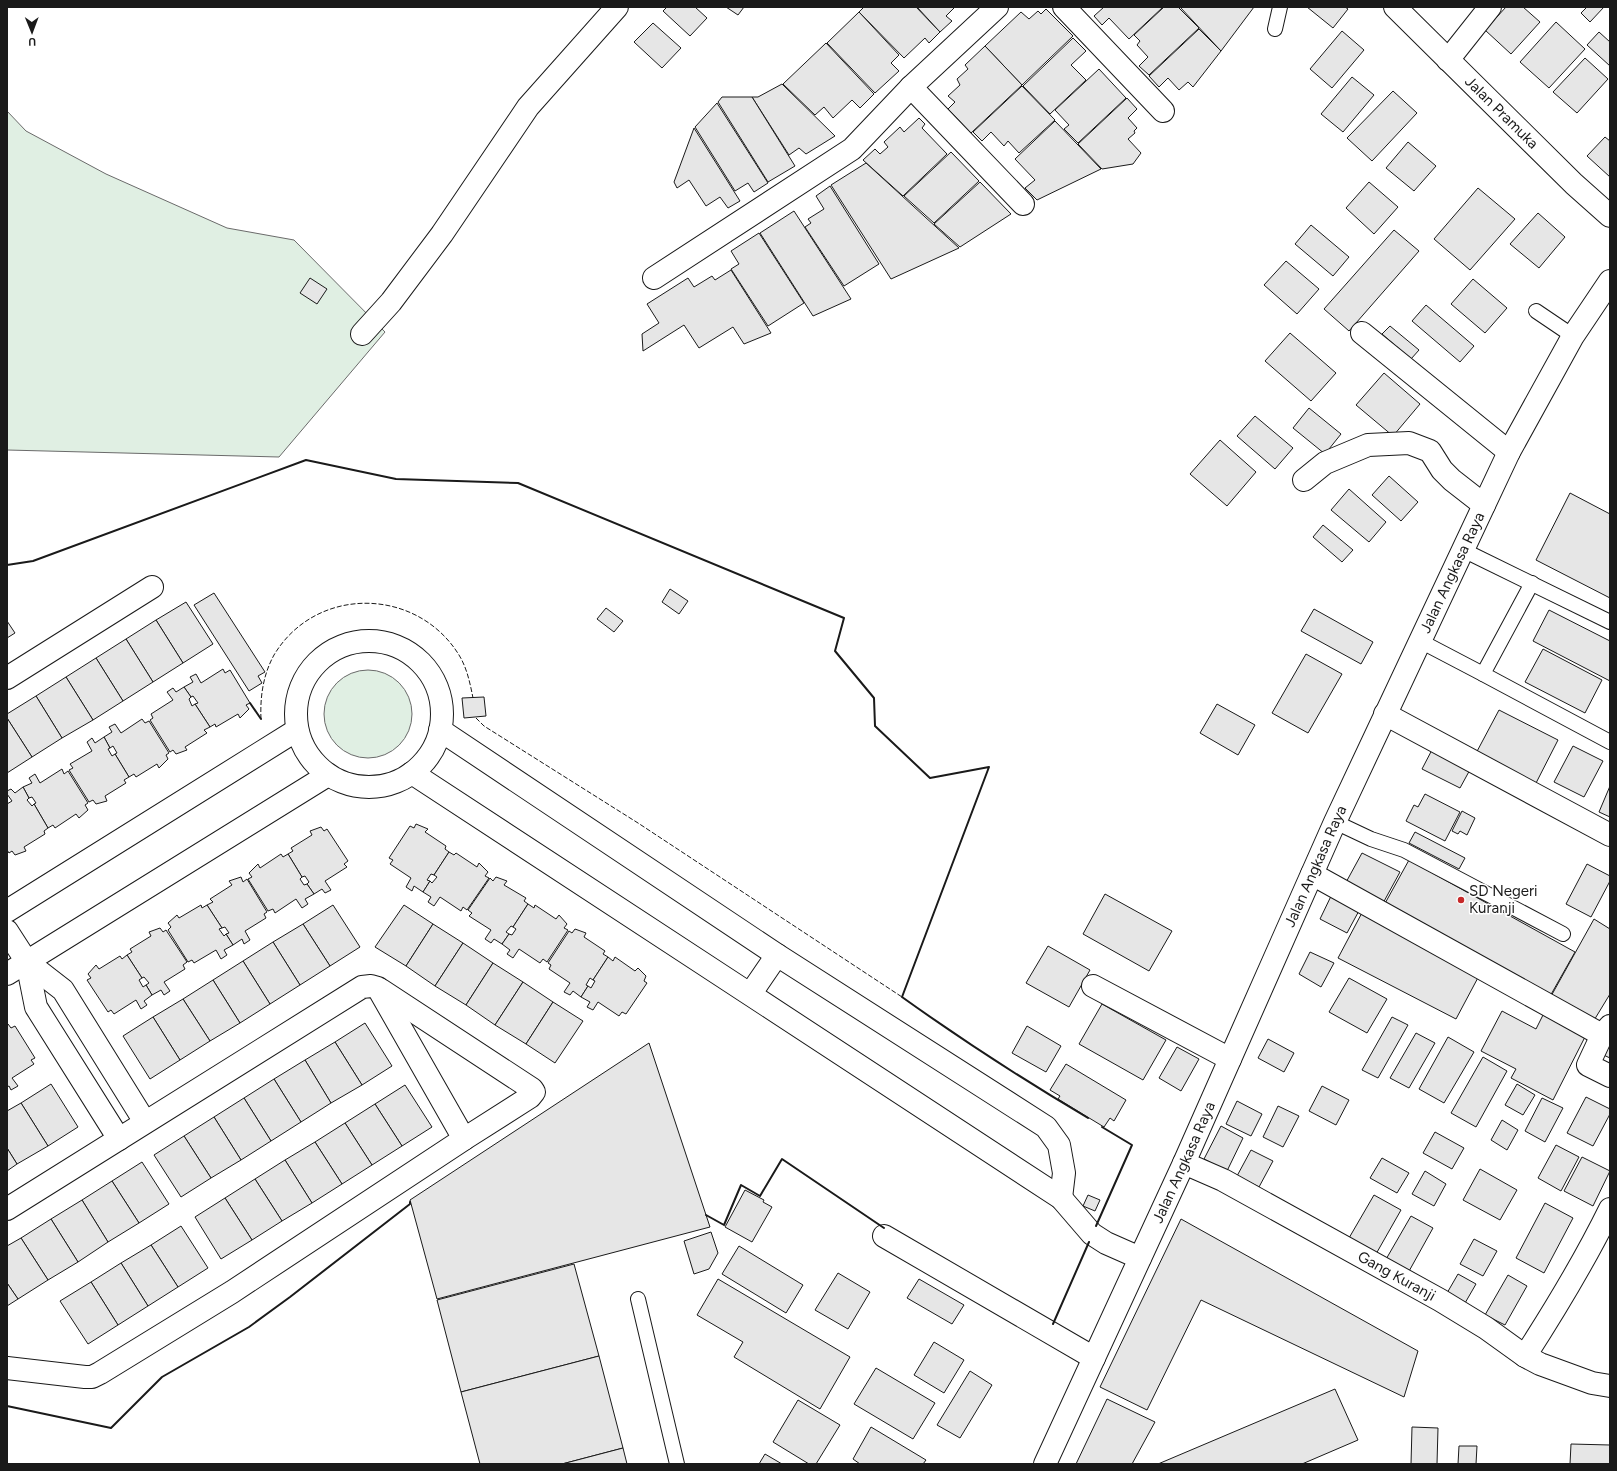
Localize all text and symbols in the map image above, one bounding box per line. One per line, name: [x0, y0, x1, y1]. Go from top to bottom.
north arrow: [12, 12, 52, 52]
text: U: [28, 35, 36, 48]
street label: Jalan Pramuka: [1461, 72, 1542, 153]
street label: Jalan Angkasa Raya: [1416, 509, 1488, 636]
street label: Jalan Angkasa Raya: [1281, 803, 1350, 930]
place label: SD Negeri Kuranji: [1469, 882, 1538, 917]
marker: SD Negeri Kuranji: [1456, 895, 1466, 905]
street label: Jalan Angkasa Raya: [1149, 1099, 1219, 1226]
street label: Gang Kuranji: [1355, 1247, 1439, 1305]

